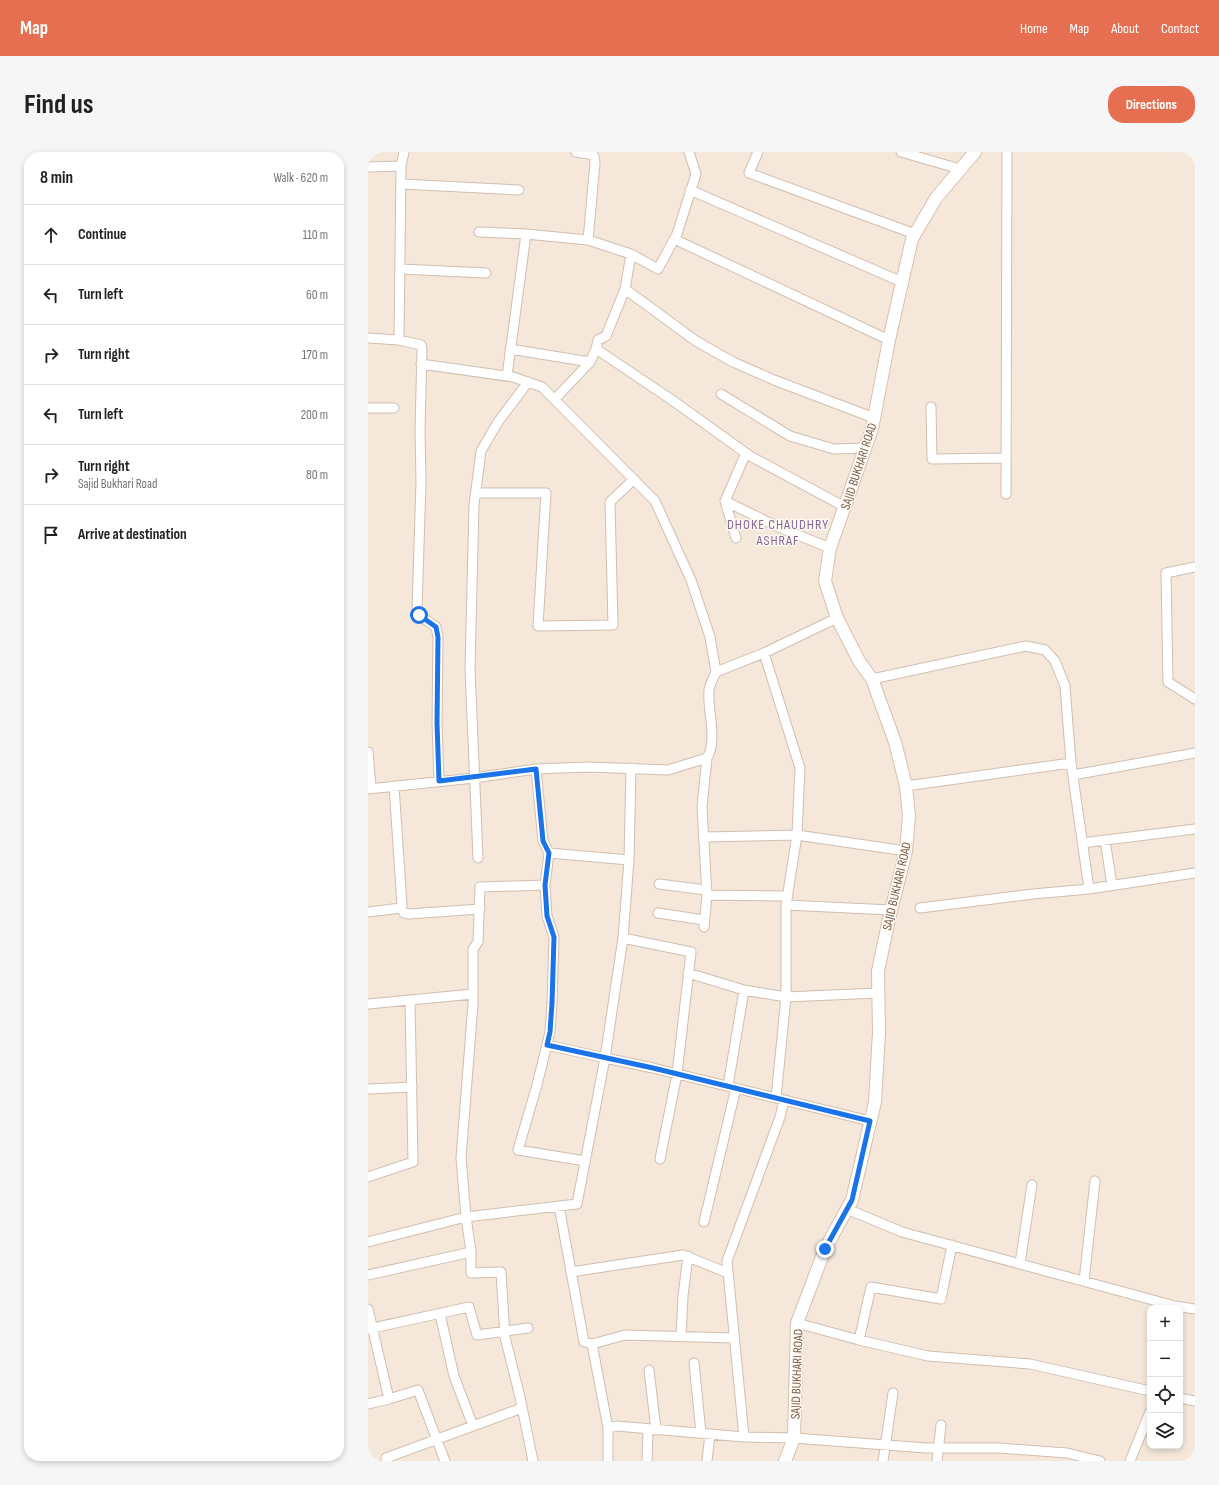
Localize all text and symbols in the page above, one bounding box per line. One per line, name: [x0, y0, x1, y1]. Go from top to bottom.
text: Map: [20, 17, 48, 40]
text: Home: [1020, 20, 1048, 37]
text: Map: [1070, 20, 1089, 37]
text: About: [1111, 20, 1139, 37]
text: Contact: [1161, 20, 1199, 37]
button: Directions: [1108, 86, 1195, 123]
text: Find us: [24, 88, 93, 121]
text: 8 min: [40, 168, 73, 188]
text: Walk · 620 m: [273, 170, 328, 186]
icon: ahead: [40, 224, 62, 246]
text: Continue: [78, 225, 127, 244]
text: 110 m: [303, 227, 328, 243]
icon: left: [40, 284, 62, 306]
text: Turn left: [78, 285, 123, 304]
text: 60 m: [306, 287, 328, 303]
icon: right: [40, 344, 62, 366]
text: Turn right: [78, 345, 130, 364]
text: 170 m: [302, 347, 328, 363]
icon: left: [40, 404, 62, 426]
text: Turn left: [78, 405, 123, 424]
text: 200 m: [301, 407, 328, 423]
street label: SAJID BUKHARI ROAD: [837, 421, 880, 512]
text: Turn right: [78, 457, 130, 476]
icon: right: [40, 464, 62, 486]
text: 80 m: [306, 467, 328, 483]
text: Sajid Bukhari Road: [78, 476, 157, 492]
district label: DHOKE CHAUDHRY ASHRAF: [727, 516, 829, 549]
icon: arrive: [40, 524, 62, 546]
text: Arrive at destination: [78, 525, 187, 544]
route start: [410, 606, 428, 624]
street label: SAJID BUKHARI ROAD: [879, 841, 915, 932]
route end: [816, 1240, 834, 1258]
map controls: [1147, 1305, 1183, 1449]
button: +: [1147, 1305, 1183, 1341]
street label: SAJID BUKHARI ROAD: [787, 1329, 807, 1419]
button: −: [1147, 1341, 1183, 1377]
button: locate: [1147, 1377, 1183, 1413]
button: layers: [1147, 1413, 1183, 1449]

